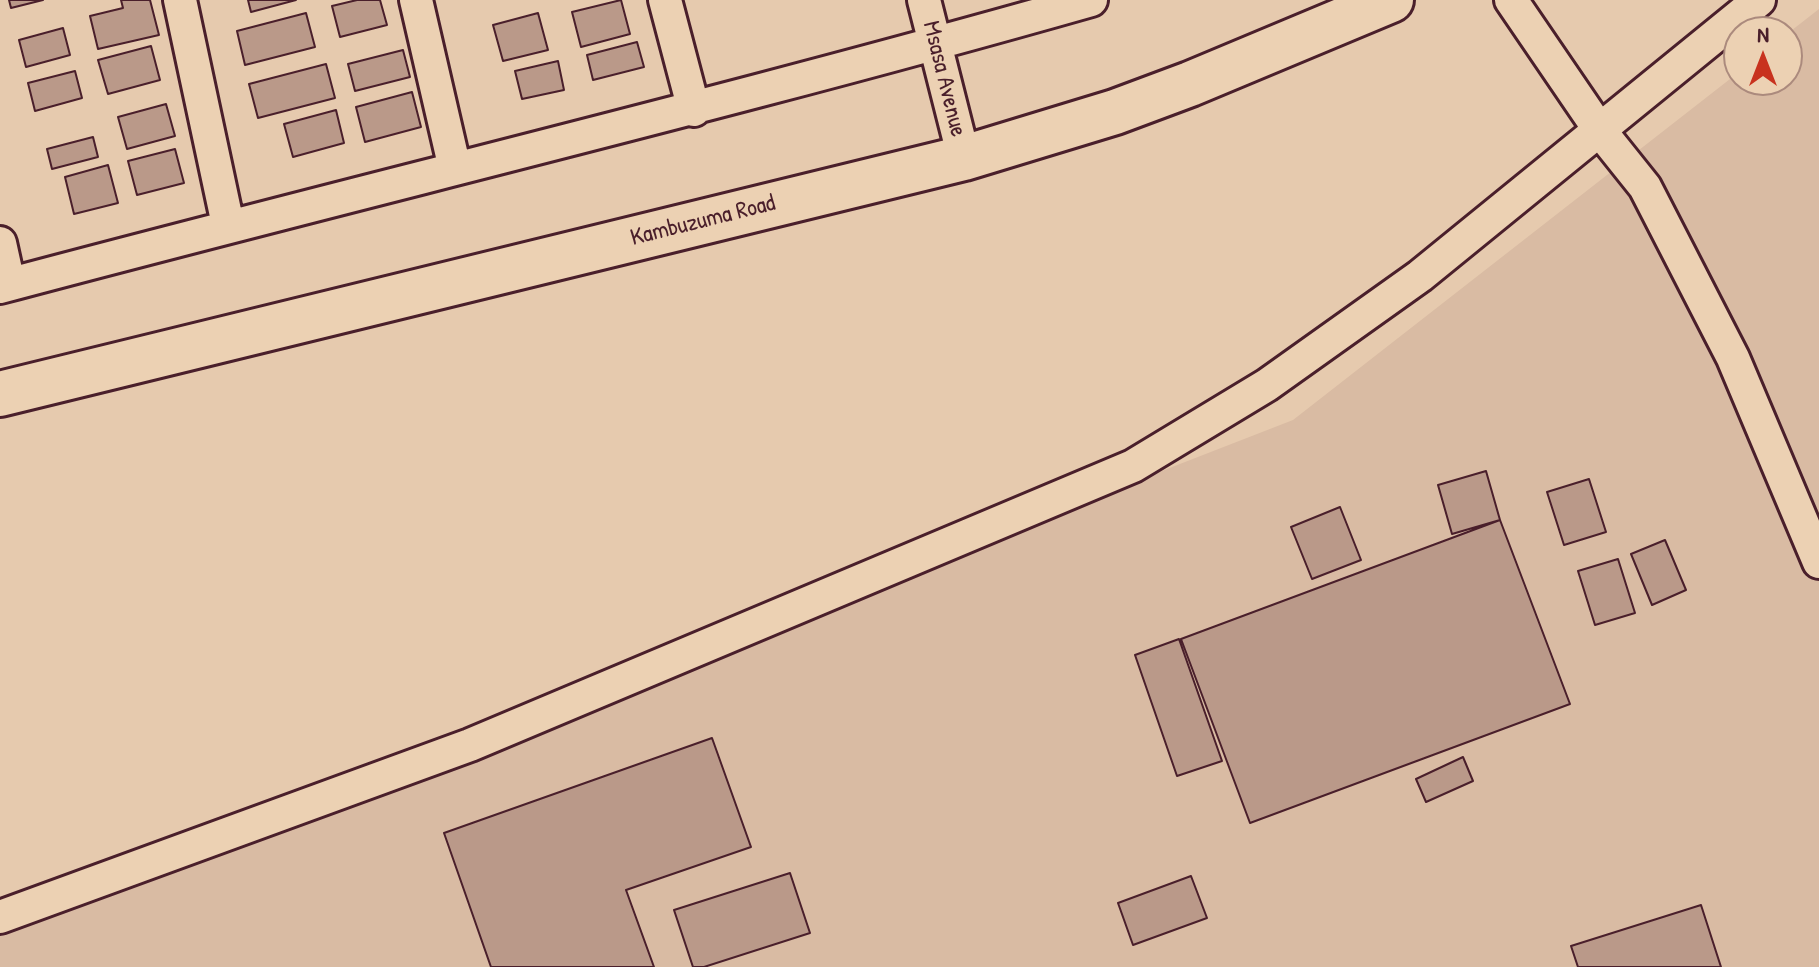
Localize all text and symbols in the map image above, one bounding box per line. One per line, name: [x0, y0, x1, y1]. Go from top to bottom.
north arrow: [1723, 16, 1803, 96]
street label: Msasa Avenue: [916, 18, 972, 140]
text: N: [1757, 19, 1769, 49]
street label: Kambuzuma Road: [628, 189, 778, 253]

